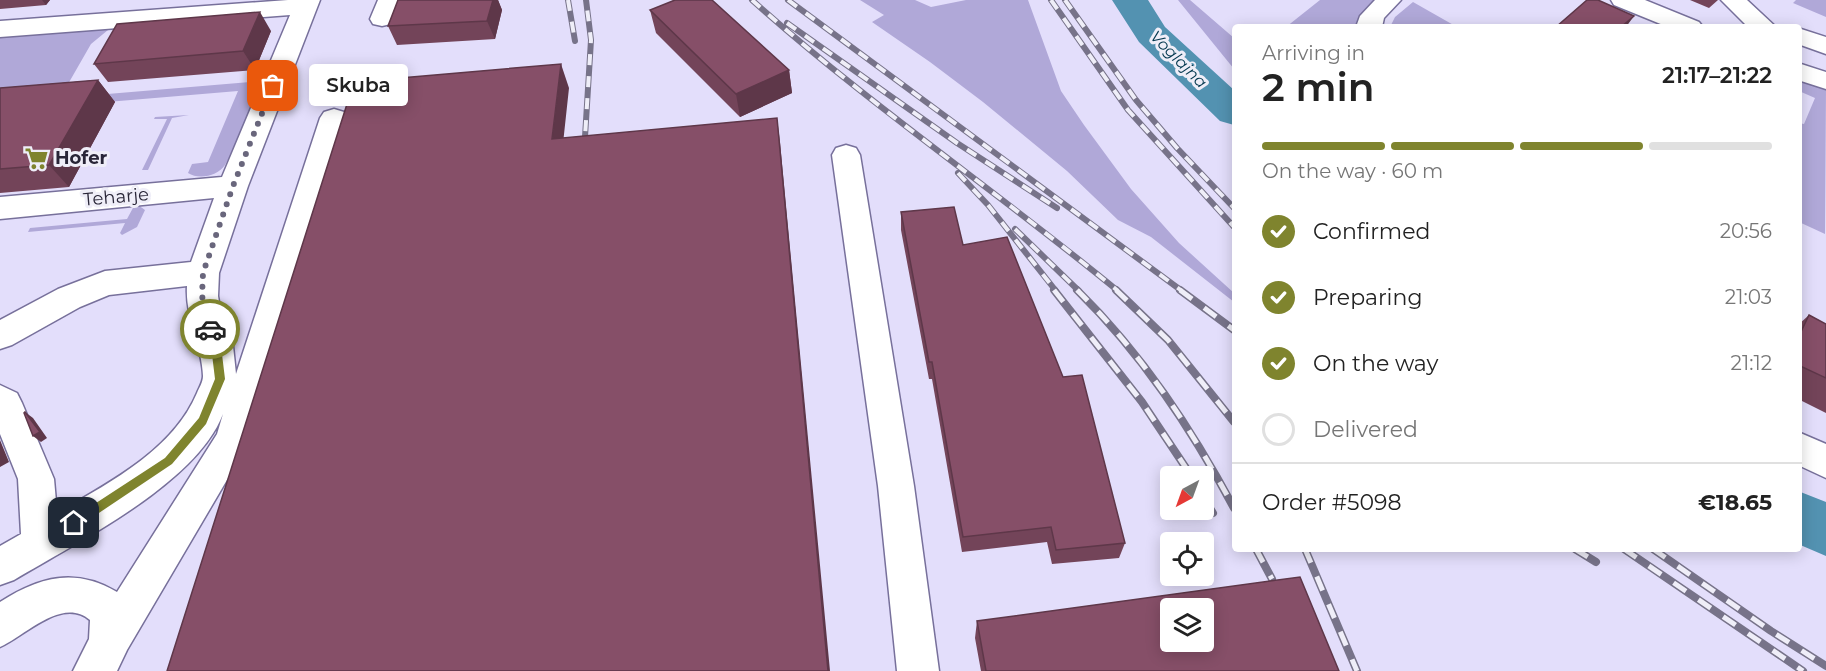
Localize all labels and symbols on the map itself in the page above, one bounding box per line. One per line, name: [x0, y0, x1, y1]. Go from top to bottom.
water label: Voglajna: [1146, 27, 1211, 92]
pin: [247, 60, 298, 111]
callout: Skuba: [309, 65, 408, 107]
supermarket icon: Hofer: [24, 145, 50, 171]
place label: Hofer: [55, 147, 108, 169]
street label: Teharje: [82, 183, 150, 211]
courier: [180, 299, 240, 359]
north arrow: [1160, 466, 1214, 520]
pin: [48, 497, 99, 548]

